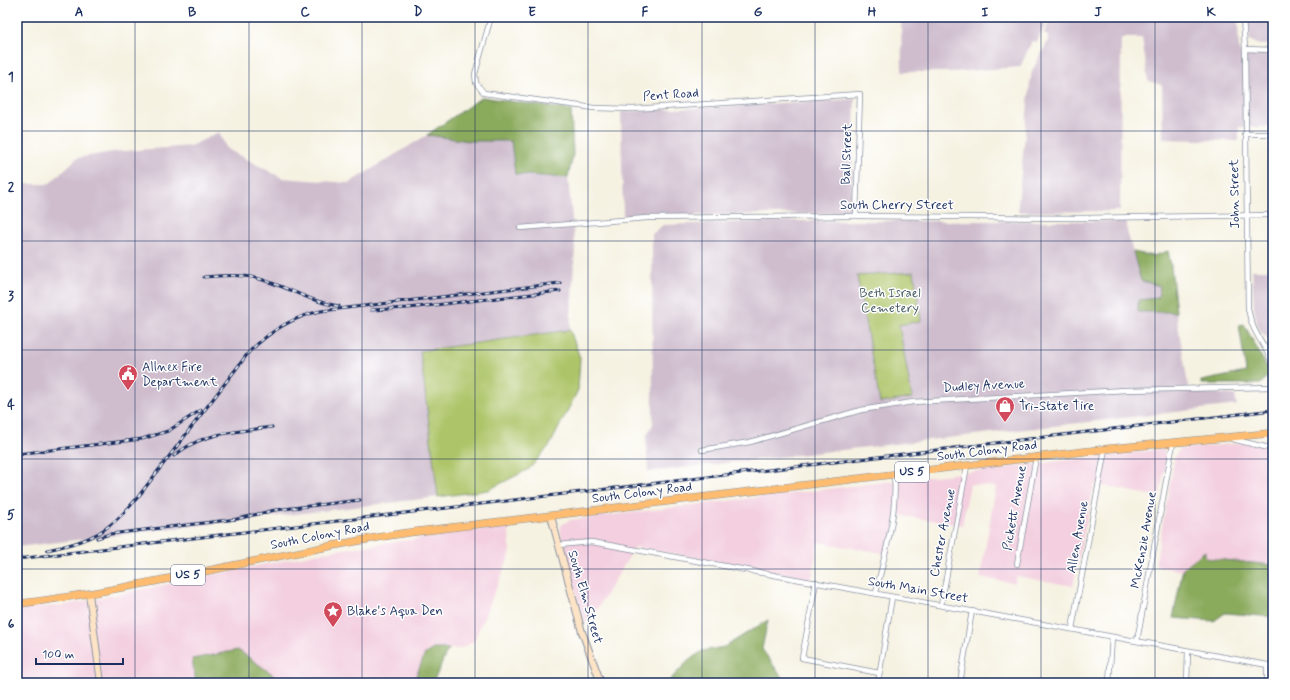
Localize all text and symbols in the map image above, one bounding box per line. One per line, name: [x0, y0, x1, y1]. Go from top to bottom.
text: A: [75, 4, 83, 21]
text: B: [188, 4, 197, 21]
text: C: [300, 4, 310, 21]
text: D: [414, 4, 423, 21]
text: E: [528, 4, 536, 21]
text: F: [642, 4, 649, 21]
text: G: [754, 4, 763, 21]
text: H: [868, 4, 877, 21]
text: I: [982, 4, 989, 21]
text: J: [1094, 4, 1102, 21]
text: K: [1206, 4, 1216, 21]
text: 1: [8, 69, 14, 86]
street label: Pent Road: [643, 85, 699, 105]
street label: Ball Street: [837, 123, 857, 185]
street label: John Street: [1226, 159, 1244, 229]
text: 2: [8, 179, 15, 196]
street label: South Cherry Street: [840, 197, 954, 214]
park label: Beth Israel Cemetery: [859, 285, 921, 317]
text: 3: [8, 288, 14, 305]
place label: Allnex Fire Department: [142, 359, 218, 391]
public building icon: Allnex Fire Department: [117, 363, 139, 391]
street label: Dudley Avenue: [943, 375, 1025, 397]
shop icon: Tri-State Tire: [994, 395, 1016, 423]
text: 4: [7, 397, 15, 414]
place label: Tri-State Tire: [1019, 398, 1094, 415]
street label: South Colony Road: [936, 436, 1038, 466]
road number: US 5: [895, 462, 929, 482]
street label: Pickett Avenue: [999, 464, 1031, 552]
street label: South Colony Road: [591, 478, 693, 508]
street label: Chester Avenue: [926, 487, 960, 578]
street label: McKenzie Avenue: [1127, 490, 1161, 590]
street label: Allen Avenue: [1063, 499, 1093, 575]
text: 5: [7, 507, 15, 524]
street label: South Colony Road: [269, 518, 371, 554]
street label: South Elm Street: [564, 548, 606, 646]
road number: US 5: [171, 565, 205, 585]
street label: South Main Street: [867, 573, 969, 607]
place icon: Blake's Aqua Den: [322, 600, 344, 628]
place label: Blake's Aqua Den: [347, 603, 443, 620]
text: 6: [8, 616, 15, 633]
scale bar: [36, 640, 123, 666]
text: 100 m: [42, 647, 74, 663]

